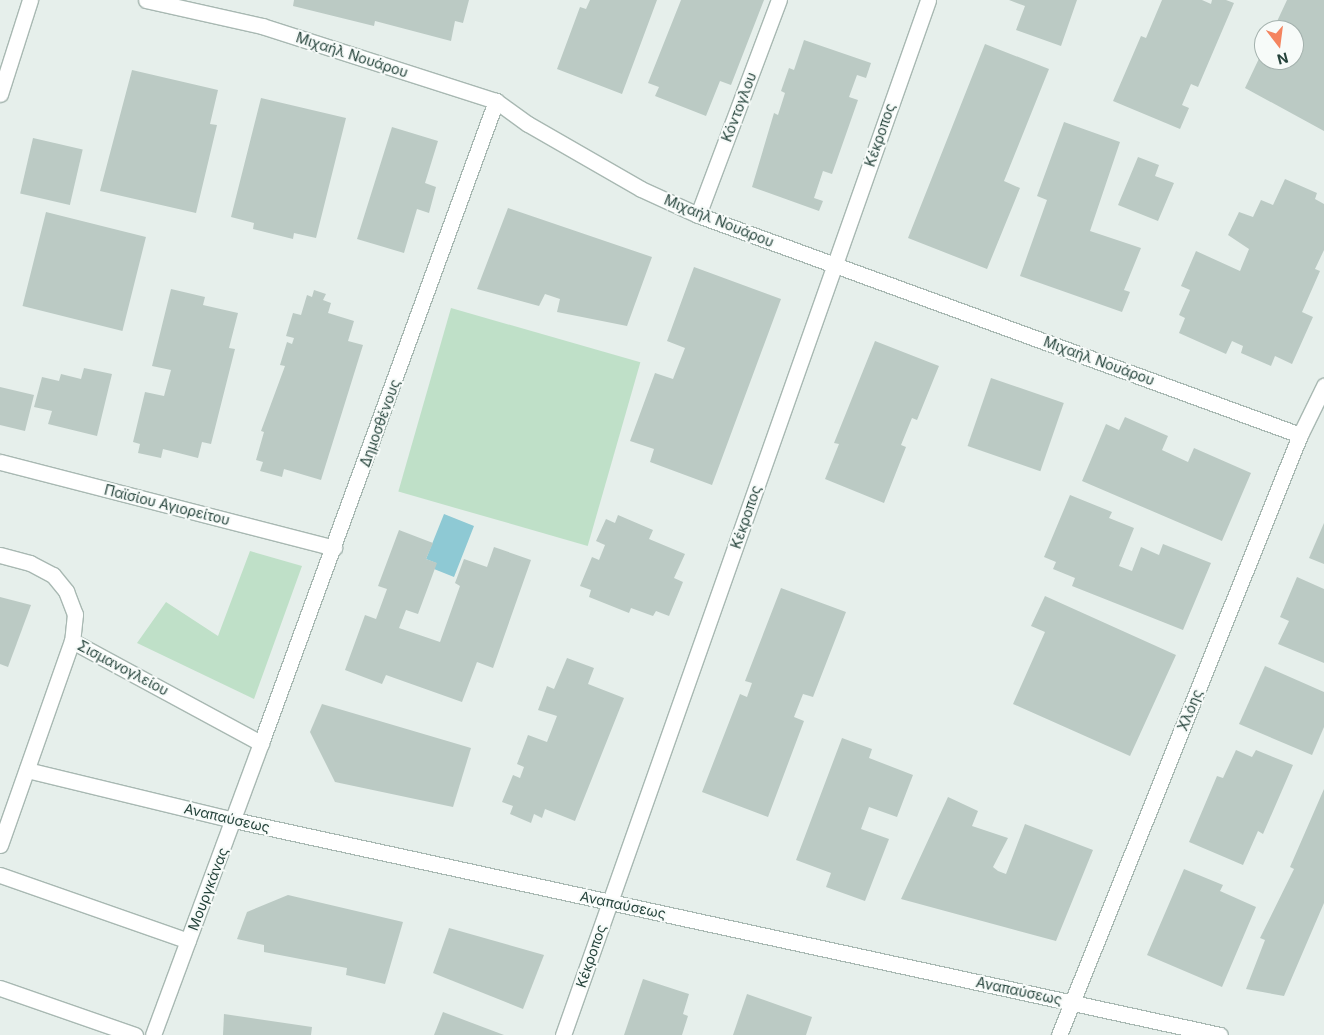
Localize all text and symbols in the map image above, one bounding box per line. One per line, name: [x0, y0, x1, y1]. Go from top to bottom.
north arrow: [1254, 20, 1304, 70]
street label: Μιχαήλ Νουάρου: [294, 29, 410, 81]
text: N: [1275, 49, 1290, 69]
street label: Κόντογλου: [718, 70, 760, 144]
street label: Κέκροπος: [861, 101, 899, 169]
street label: Μιχαήλ Νουάρου: [662, 191, 776, 251]
street label: Μιχαήλ Νουάρου: [1041, 333, 1157, 389]
street label: Δημοσθένους: [356, 377, 404, 469]
street label: Παϊσίου Αγιορείτου: [103, 481, 231, 529]
street label: Κέκροπος: [727, 483, 765, 551]
street label: Σισμανογλείου: [75, 637, 171, 699]
street label: Χλόης: [1174, 687, 1206, 733]
street label: Αναπαύσεως: [183, 800, 271, 836]
street label: Μουργκάνας: [184, 845, 232, 933]
street label: Αναπαύσεως: [579, 888, 667, 922]
street label: Κέκροπος: [572, 922, 610, 990]
street label: Αναπαύσεως: [975, 974, 1063, 1008]

